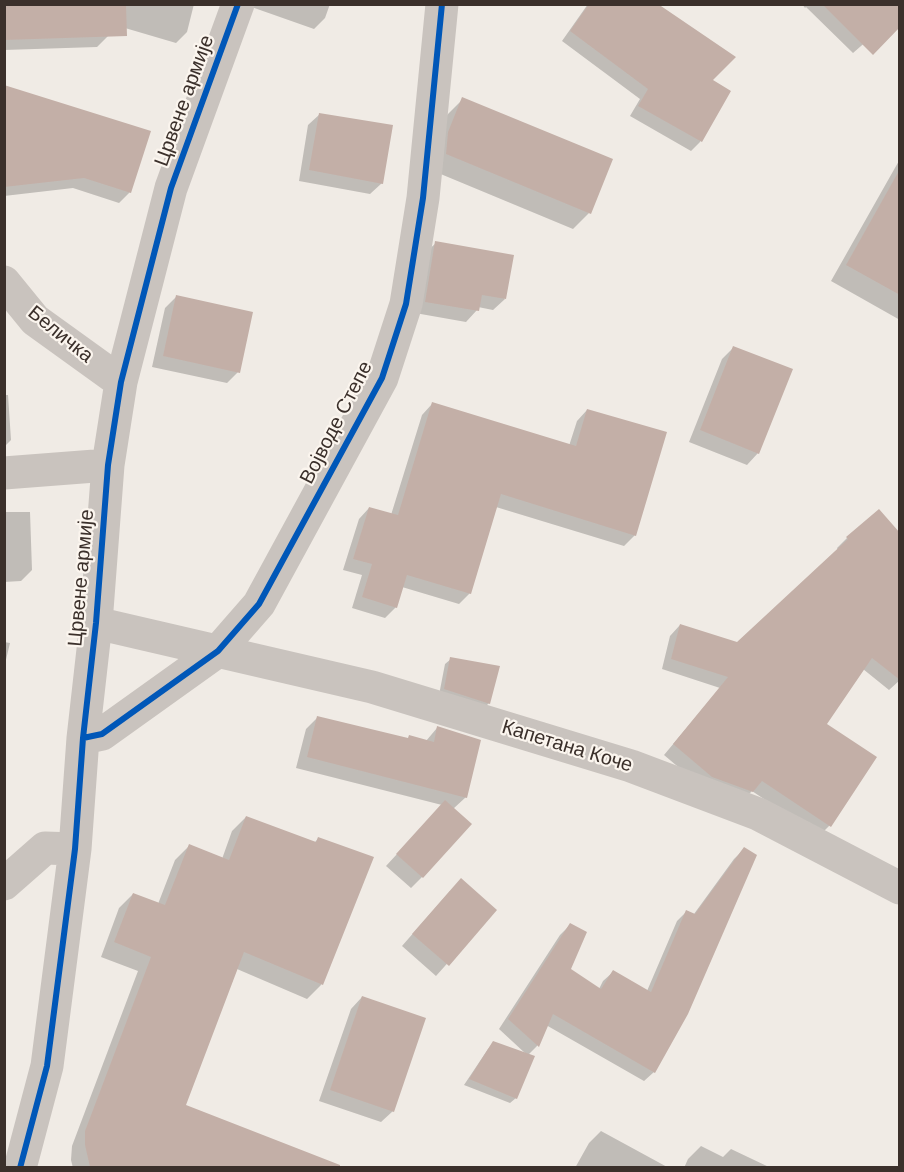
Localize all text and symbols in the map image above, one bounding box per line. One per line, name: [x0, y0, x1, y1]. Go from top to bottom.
street label: Црвене армије: [150, 32, 220, 170]
street label: Беличка: [22, 301, 98, 369]
street label: Војводе Степе: [296, 358, 378, 488]
street label: Црвене армије: [64, 508, 100, 648]
street label: Капетана Коче: [499, 716, 635, 778]

